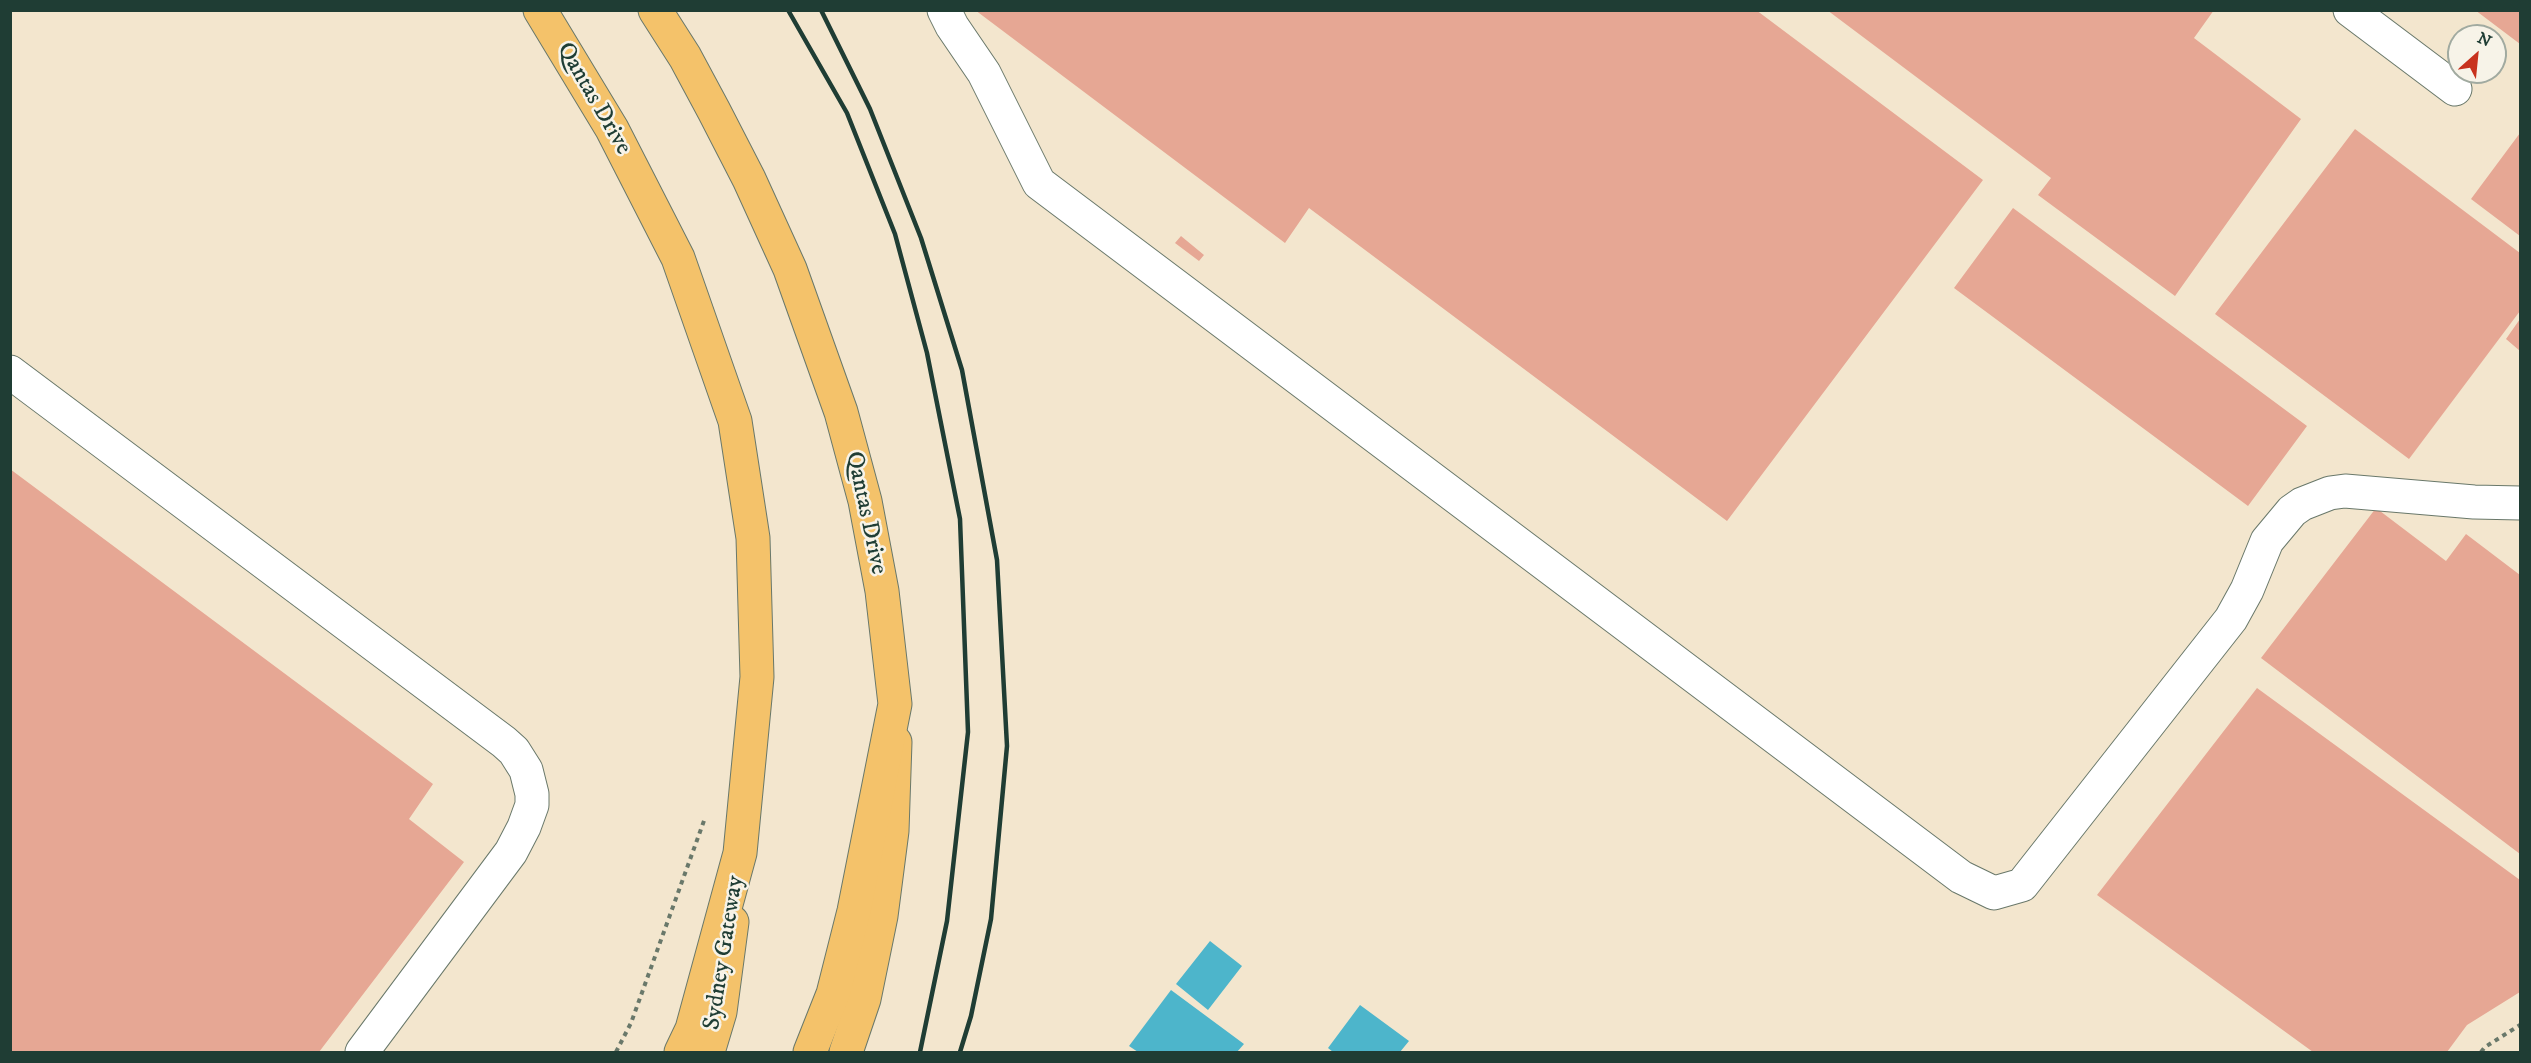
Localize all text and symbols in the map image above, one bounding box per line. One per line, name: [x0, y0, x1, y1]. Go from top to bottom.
north arrow: [2447, 24, 2507, 84]
text: N: [2474, 28, 2495, 52]
street label: Qantas Drive: [549, 38, 637, 160]
street label: Qantas Drive: [838, 449, 892, 577]
street label: Sydney Gateway: [699, 874, 751, 1032]

